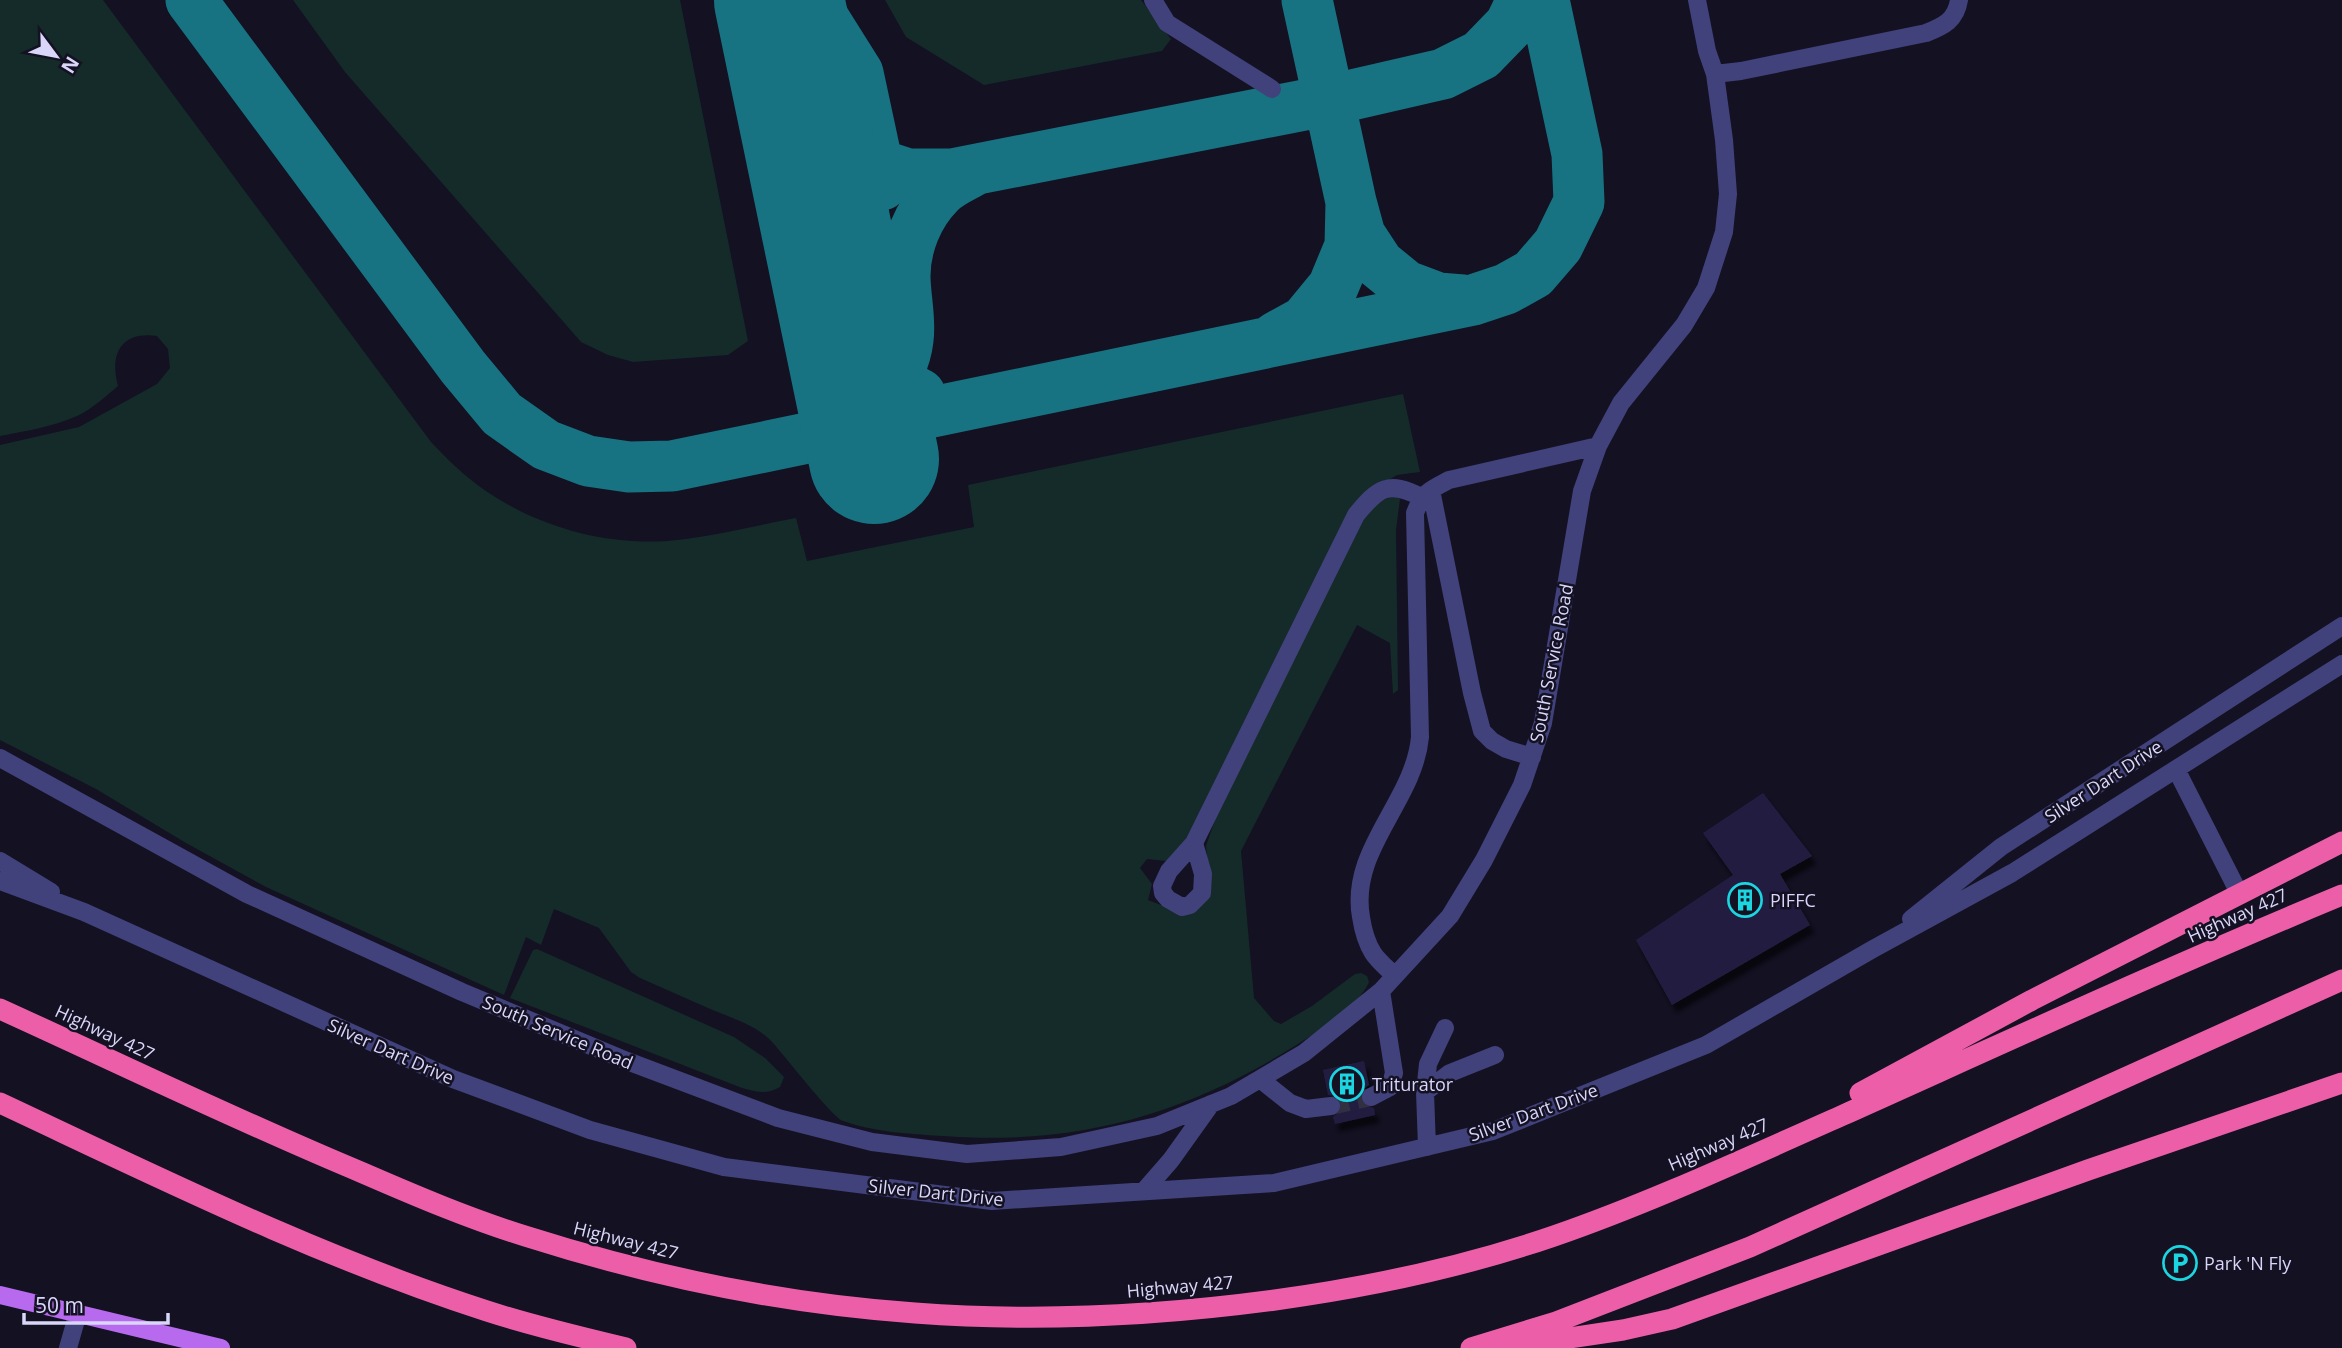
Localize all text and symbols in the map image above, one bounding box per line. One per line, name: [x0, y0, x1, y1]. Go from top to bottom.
north arrow: [21, 21, 91, 91]
text: N: [55, 52, 86, 78]
street label: South Service Road: [1524, 582, 1578, 744]
street label: Silver Dart Drive: [2040, 734, 2166, 828]
building icon: PIFFC: [1726, 881, 1764, 919]
street label: Highway 427: [2183, 882, 2291, 948]
place label: PIFFC: [1770, 888, 1816, 912]
street label: South Service Road: [479, 989, 637, 1075]
street label: Highway 427: [51, 998, 159, 1066]
street label: Silver Dart Drive: [324, 1012, 458, 1090]
building icon: Triturator: [1328, 1065, 1366, 1103]
place label: Triturator: [1372, 1072, 1454, 1096]
street label: Silver Dart Drive: [1465, 1078, 1601, 1146]
street label: Highway 427: [1664, 1112, 1772, 1176]
street label: Silver Dart Drive: [867, 1173, 1005, 1211]
street label: Highway 427: [571, 1215, 681, 1265]
parking icon: Park 'N Fly: [2161, 1244, 2199, 1282]
place label: Park 'N Fly: [2204, 1251, 2292, 1275]
street label: Highway 427: [1126, 1269, 1234, 1303]
scale bar: [24, 1282, 168, 1326]
text: 50 m: [35, 1291, 84, 1319]

